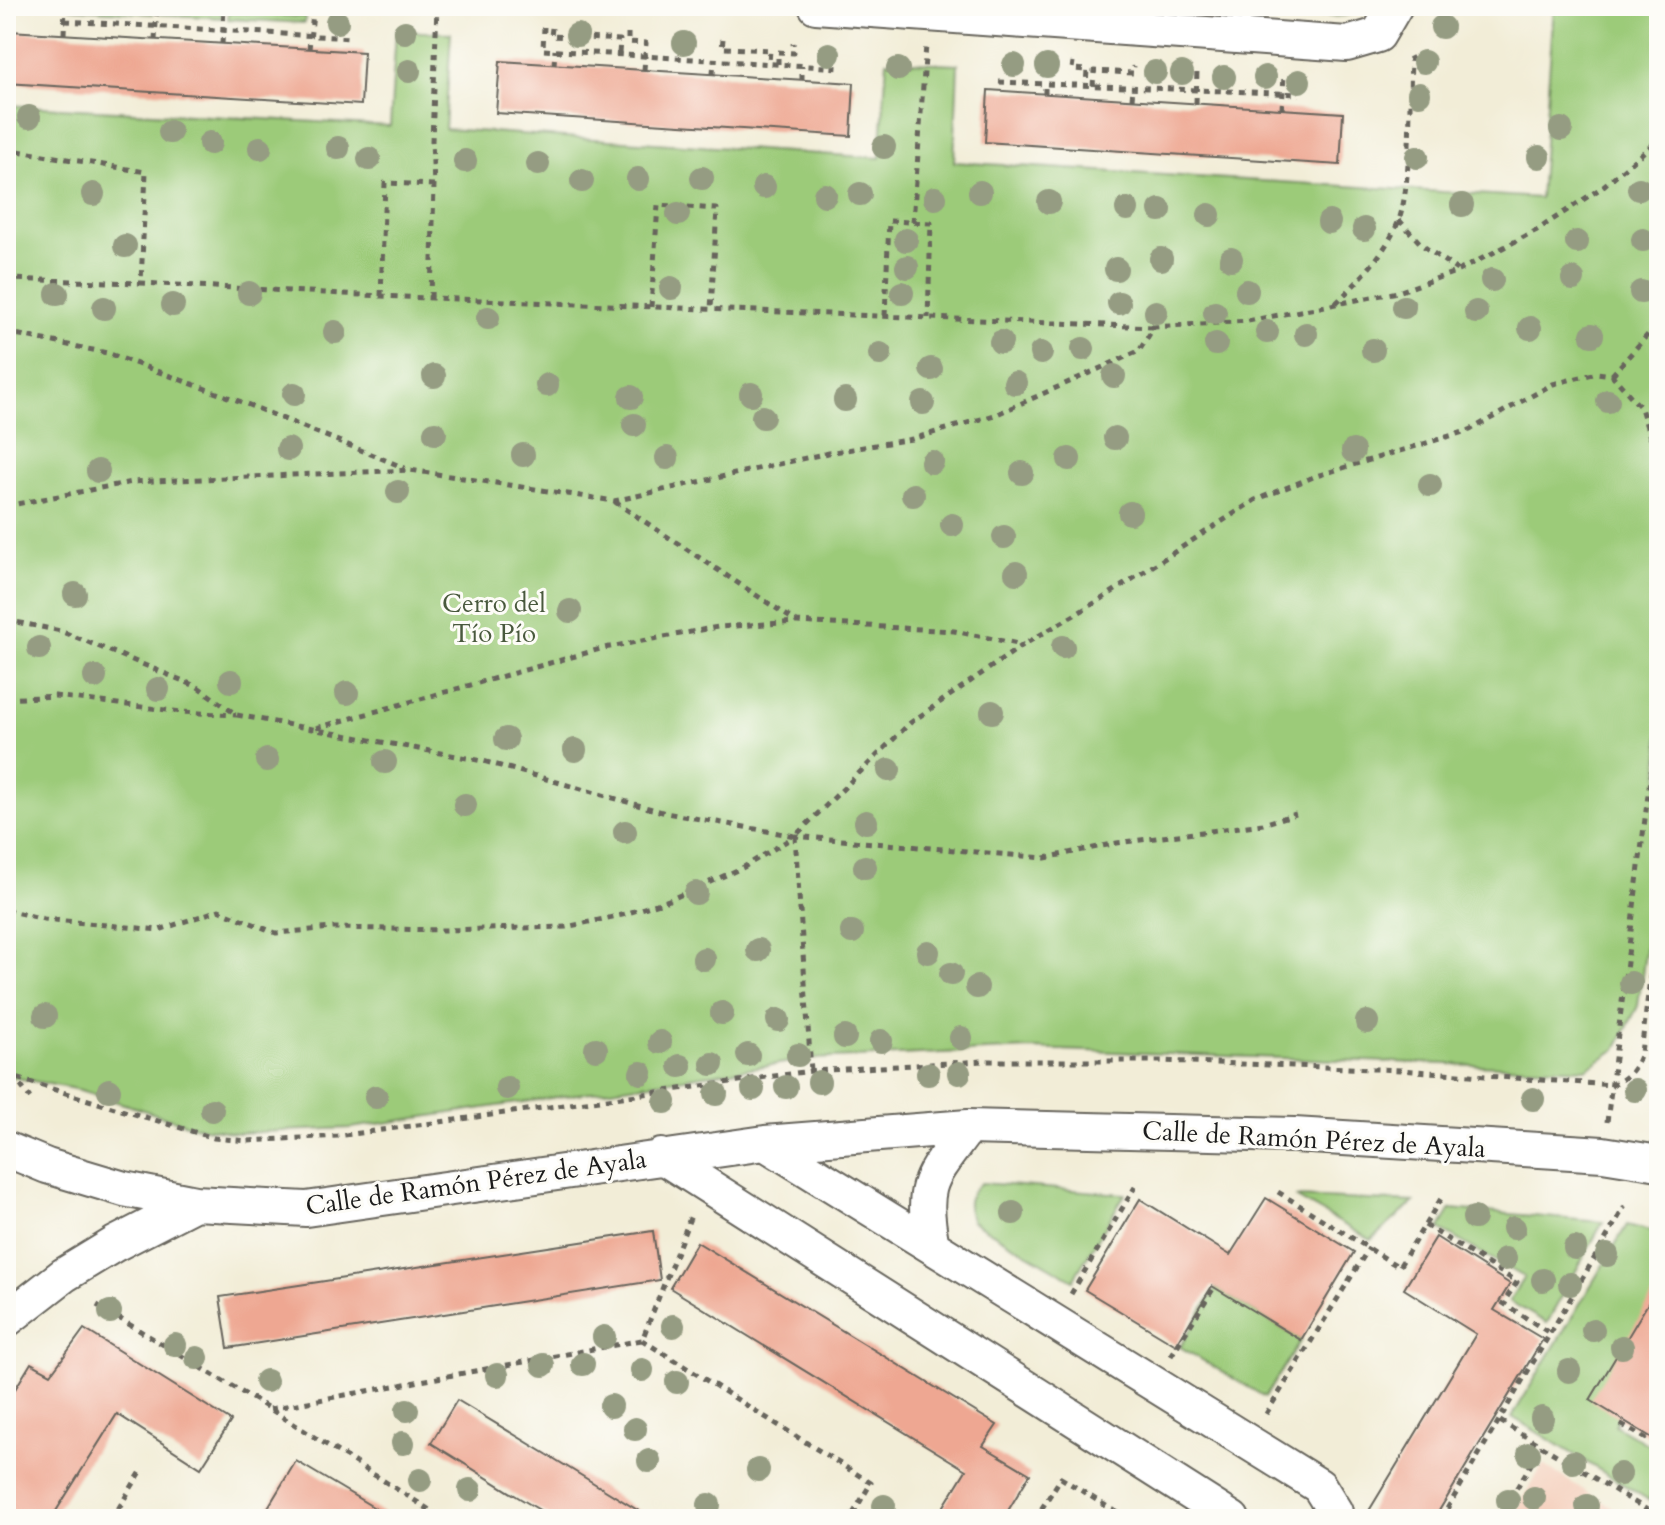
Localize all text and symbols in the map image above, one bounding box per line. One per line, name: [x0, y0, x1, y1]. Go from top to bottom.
park label: Cerro del Tío Pío: [442, 586, 546, 651]
street label: Calle de Ramón Pérez de Ayala: [1141, 1113, 1487, 1166]
street label: Calle de Ramón Pérez de Ayala: [303, 1141, 649, 1224]

